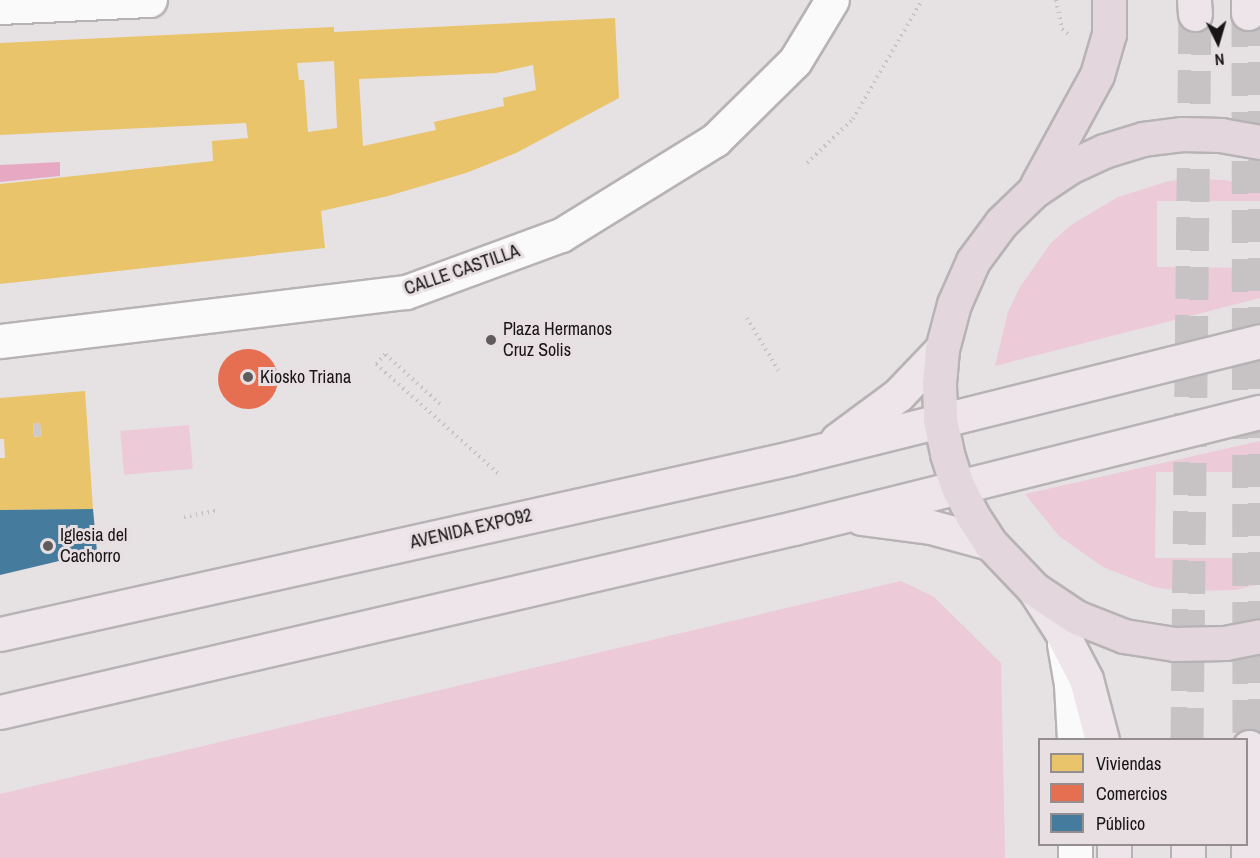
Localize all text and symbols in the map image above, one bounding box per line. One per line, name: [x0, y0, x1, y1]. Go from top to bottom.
north arrow: [1188, 12, 1248, 72]
text: N: [1214, 49, 1225, 71]
street label: CALLE CASTILLA: [401, 240, 523, 300]
place label: Plaza Hermanos Cruz Solis: [503, 319, 612, 362]
marker: Plaza Hermanos Cruz Solis: [484, 333, 498, 347]
place label: Kiosko Triana: [260, 366, 351, 388]
marker: Kiosko Triana: [241, 370, 255, 384]
street label: AVENIDA EXPO´92: [408, 504, 534, 554]
place label: Iglesia del Cachorro: [60, 525, 127, 568]
marker: Iglesia del Cachorro: [41, 539, 55, 553]
legend: [1038, 738, 1248, 846]
text: Viviendas: [1096, 751, 1161, 776]
text: Comercios: [1096, 781, 1167, 806]
text: Público: [1096, 811, 1145, 836]

